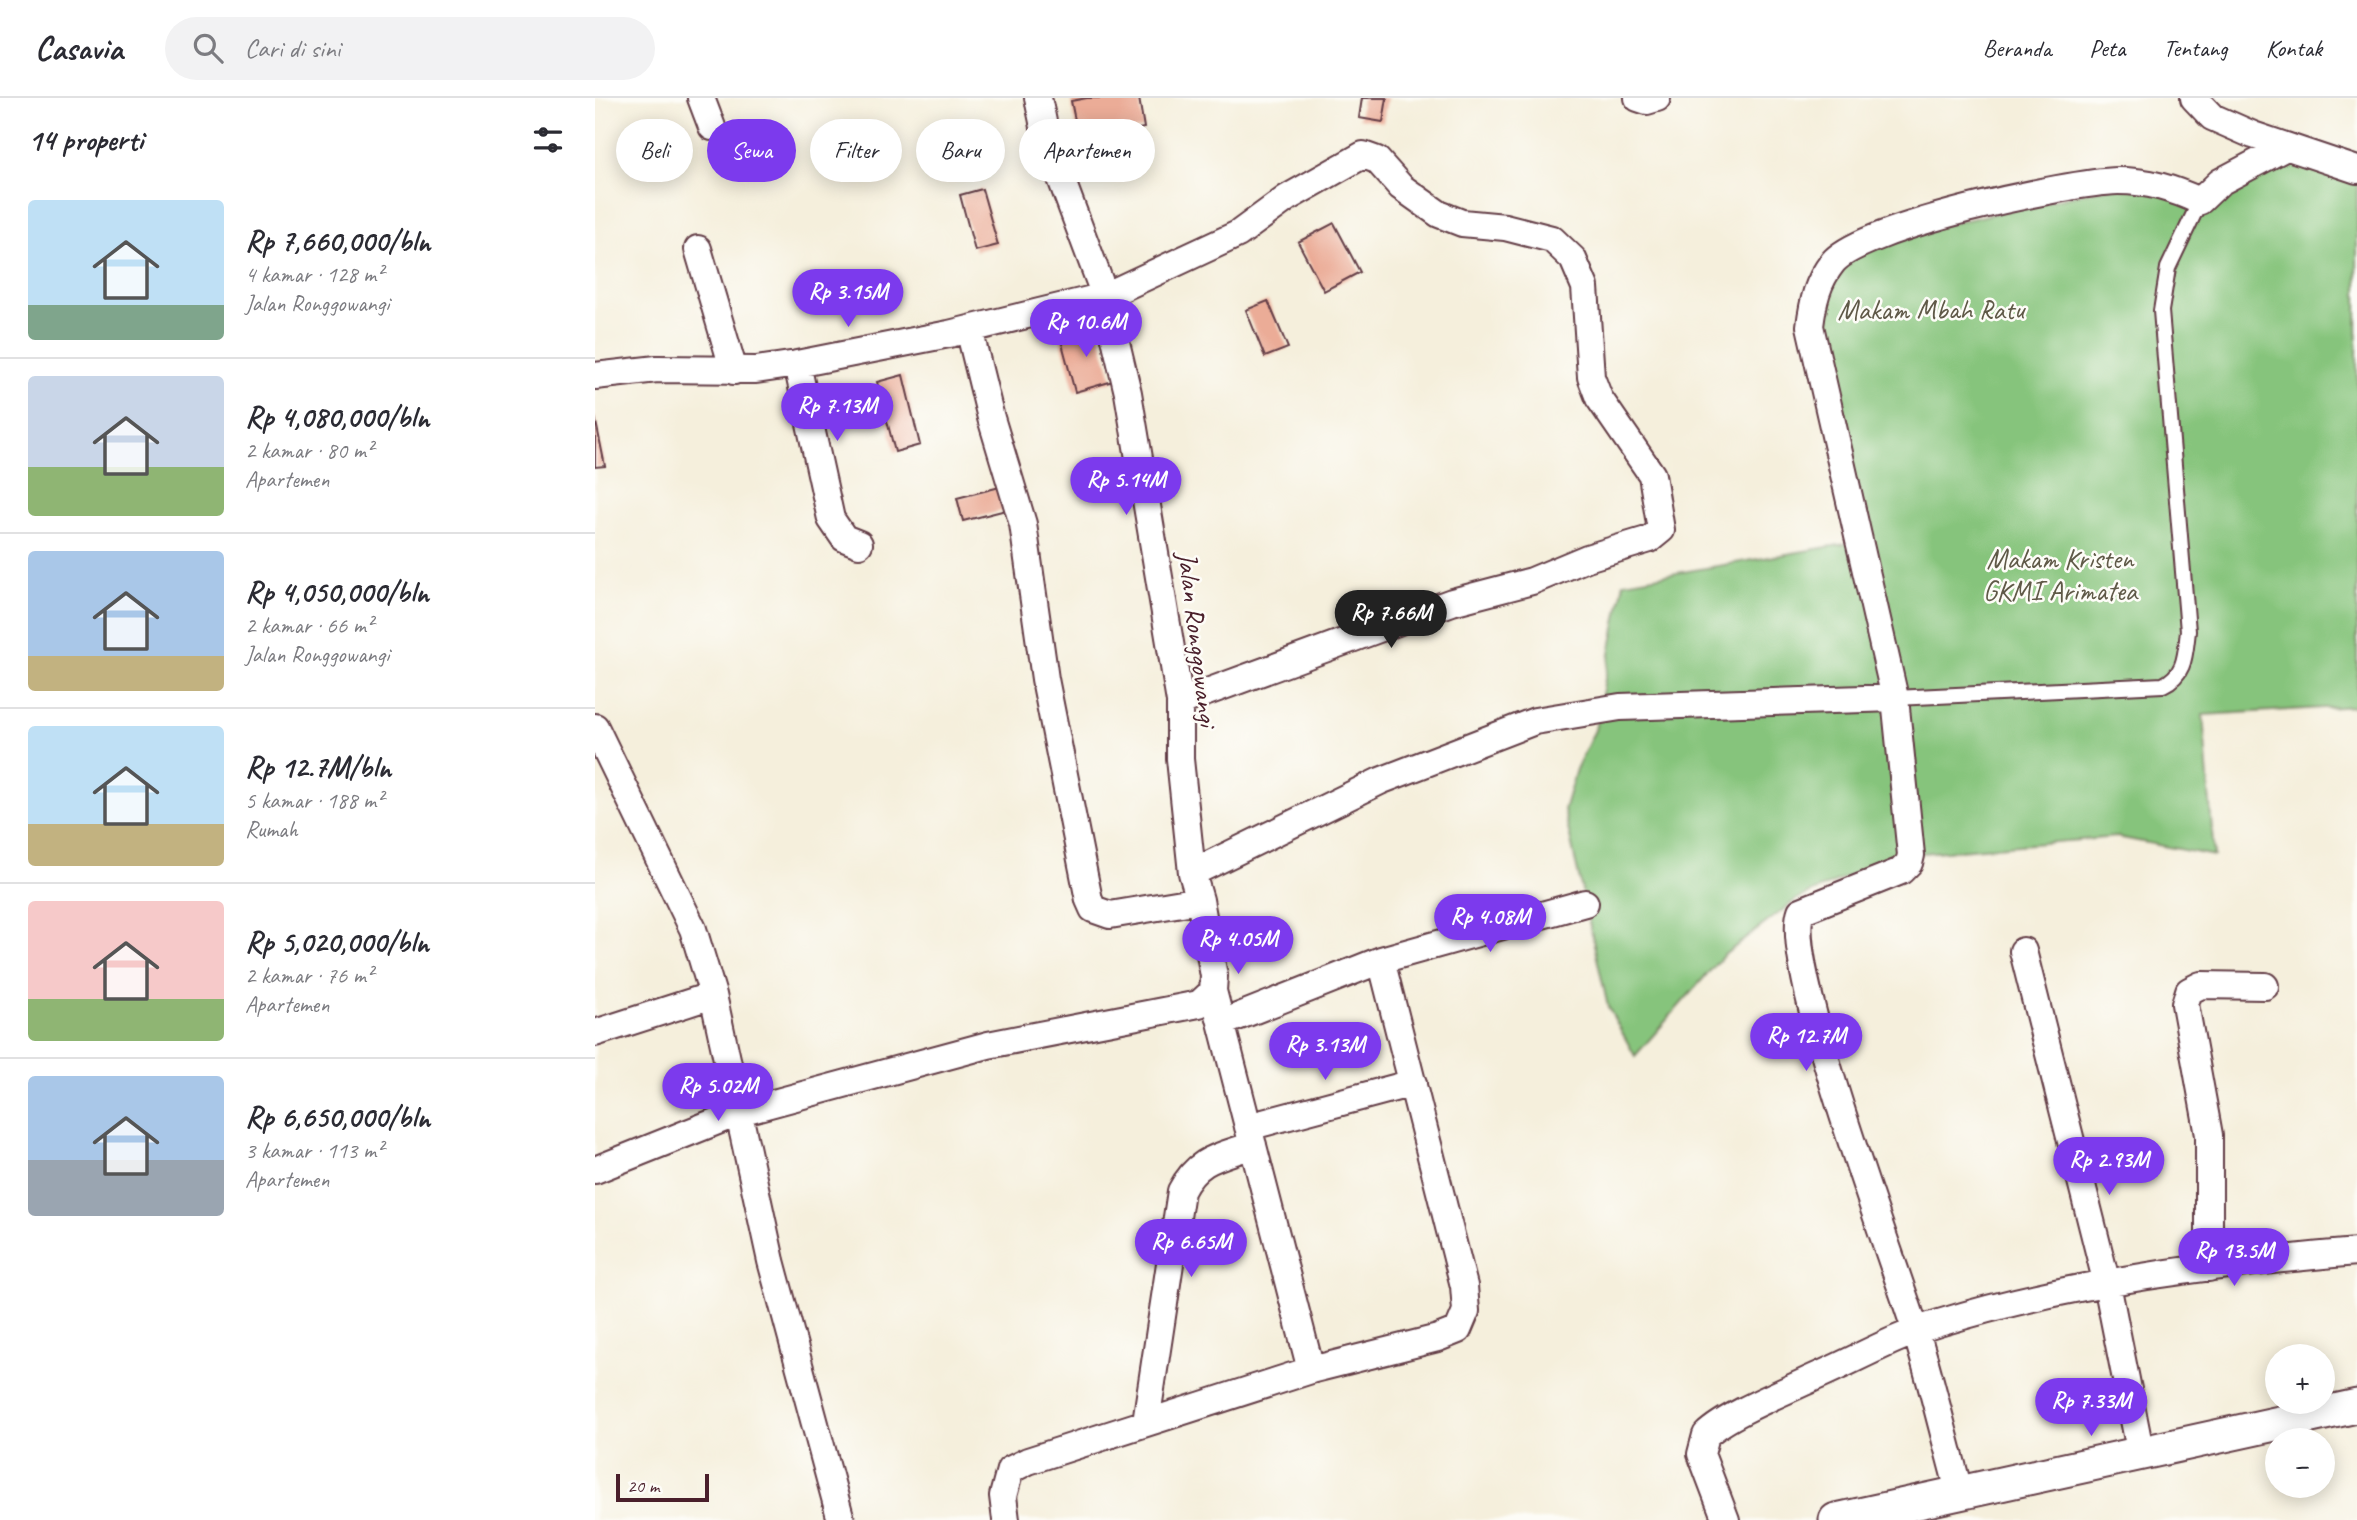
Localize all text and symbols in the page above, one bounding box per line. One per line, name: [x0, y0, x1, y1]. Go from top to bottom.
search box: [165, 17, 655, 80]
text: Casavia: [35, 27, 123, 69]
icon: search: [189, 29, 227, 67]
text: Cari di sini: [245, 32, 340, 65]
text: Beranda: [1983, 33, 2051, 63]
text: Peta: [2089, 33, 2125, 63]
text: Tentang: [2163, 33, 2228, 63]
text: Kontak: [2266, 33, 2322, 63]
chip: Beli: [616, 119, 693, 182]
chip: Sewa: [707, 119, 796, 182]
chip: Filter: [810, 119, 902, 182]
chip: Baru: [916, 119, 1005, 182]
chip: Apartemen: [1019, 119, 1155, 182]
text: 14 properti: [28, 121, 143, 159]
icon: filters: [529, 121, 567, 159]
text: Rp 7,660,000/bln: [245, 222, 430, 260]
icon: home: [84, 228, 168, 312]
text: 4 kamar · 128 m²: [245, 260, 383, 289]
pin: Rp 3.15M: [776, 270, 920, 329]
text: Rp 3.15M: [808, 277, 888, 306]
text: Jalan Ronggowangi: [245, 289, 389, 318]
park label: Makam Mbah Ratu: [1838, 292, 2026, 327]
pin: Rp 10.6M: [1014, 300, 1158, 359]
text: Rp 10.6M: [1046, 307, 1126, 336]
pin: Rp 7.13M: [765, 384, 909, 443]
text: Rp 7.13M: [797, 391, 877, 420]
text: Rp 4,080,000/bln: [245, 398, 429, 436]
icon: home: [84, 404, 168, 488]
text: 2 kamar · 80 m²: [245, 436, 373, 465]
pin: Rp 5.14M: [1054, 458, 1198, 517]
text: Apartemen: [245, 465, 329, 494]
text: Rp 5.14M: [1086, 465, 1166, 494]
park label: Makam Kristen GKMI Arimatea: [1983, 541, 2139, 608]
street label: Jalan Ronggowangi: [1170, 548, 1227, 732]
text: Rp 4,050,000/bln: [245, 573, 429, 611]
icon: home: [84, 579, 168, 663]
pin: Rp 7.66M: [1319, 590, 1463, 650]
text: Rp 7.66M: [1351, 598, 1431, 627]
text: 2 kamar · 66 m²: [245, 611, 373, 640]
text: Jalan Ronggowangi: [245, 640, 389, 669]
text: Rp 12.7M/bln: [245, 748, 391, 786]
icon: home: [84, 754, 168, 838]
text: 5 kamar · 188 m²: [245, 786, 383, 815]
text: Rumah: [245, 815, 298, 844]
pin: Rp 4.08M: [1418, 894, 1562, 954]
text: Rp 4.08M: [1450, 902, 1530, 931]
pin: Rp 4.05M: [1166, 916, 1310, 976]
text: Rp 5,020,000/bln: [245, 923, 429, 961]
text: Rp 4.05M: [1198, 924, 1278, 953]
icon: home: [84, 929, 168, 1013]
text: 2 kamar · 76 m²: [245, 961, 373, 990]
text: Apartemen: [245, 990, 329, 1019]
pin: Rp 12.7M: [1734, 1014, 1878, 1073]
text: Rp 12.7M: [1766, 1021, 1846, 1050]
pin: Rp 3.13M: [1253, 1023, 1397, 1082]
text: Rp 3.13M: [1285, 1030, 1365, 1059]
pin: Rp 5.02M: [646, 1063, 790, 1123]
text: Rp 5.02M: [678, 1071, 758, 1100]
text: Rp 6,650,000/bln: [245, 1098, 430, 1136]
icon: home: [84, 1104, 168, 1188]
text: 3 kamar · 113 m²: [245, 1136, 383, 1165]
pin: Rp 2.93M: [2037, 1138, 2181, 1197]
text: Rp 2.93M: [2069, 1145, 2149, 1174]
text: Apartemen: [245, 1165, 329, 1194]
pin: Rp 6.65M: [1119, 1220, 1263, 1279]
text: Rp 6.65M: [1151, 1227, 1231, 1256]
pin: Rp 13.5M: [2162, 1228, 2306, 1288]
text: Rp 13.5M: [2194, 1236, 2274, 1265]
map controls: [2265, 1344, 2335, 1498]
button: +: [2265, 1344, 2335, 1414]
pin: Rp 7.33M: [2019, 1378, 2163, 1438]
text: Rp 7.33M: [2051, 1386, 2131, 1415]
button: −: [2265, 1428, 2335, 1498]
scale bar: [616, 1471, 709, 1503]
text: 20 m: [627, 1474, 659, 1498]

